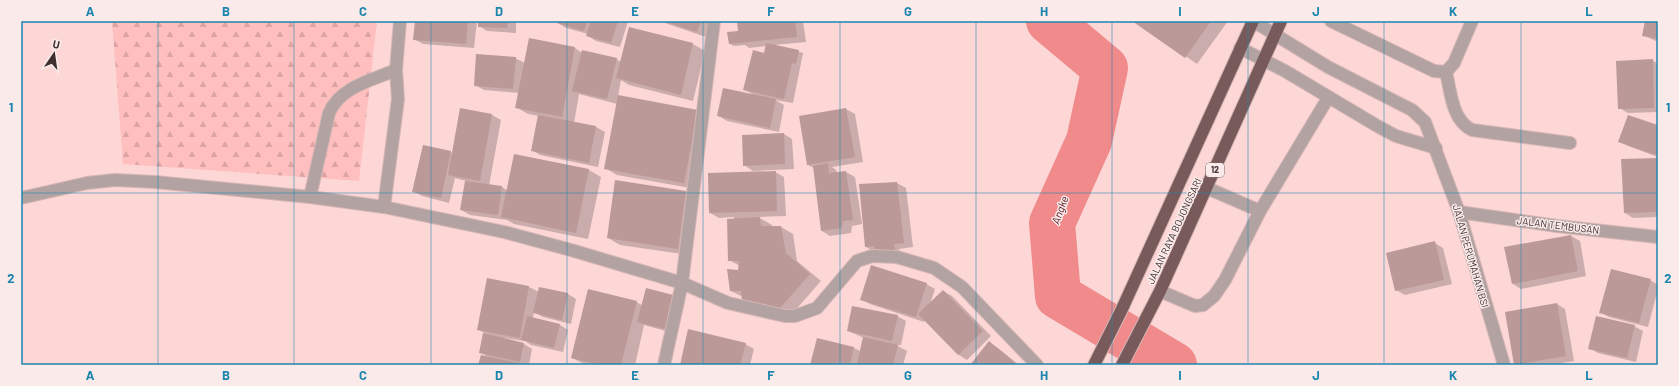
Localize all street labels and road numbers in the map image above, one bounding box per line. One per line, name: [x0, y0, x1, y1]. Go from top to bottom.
road number: 12: [1206, 163, 1224, 177]
street label: JALAN RAYA BOJONGSARI: [1144, 176, 1204, 286]
street label: JALAN PERUMAHAN BSI: [1451, 203, 1491, 309]
street label: JALAN TEMBUSAN: [1516, 214, 1600, 236]

